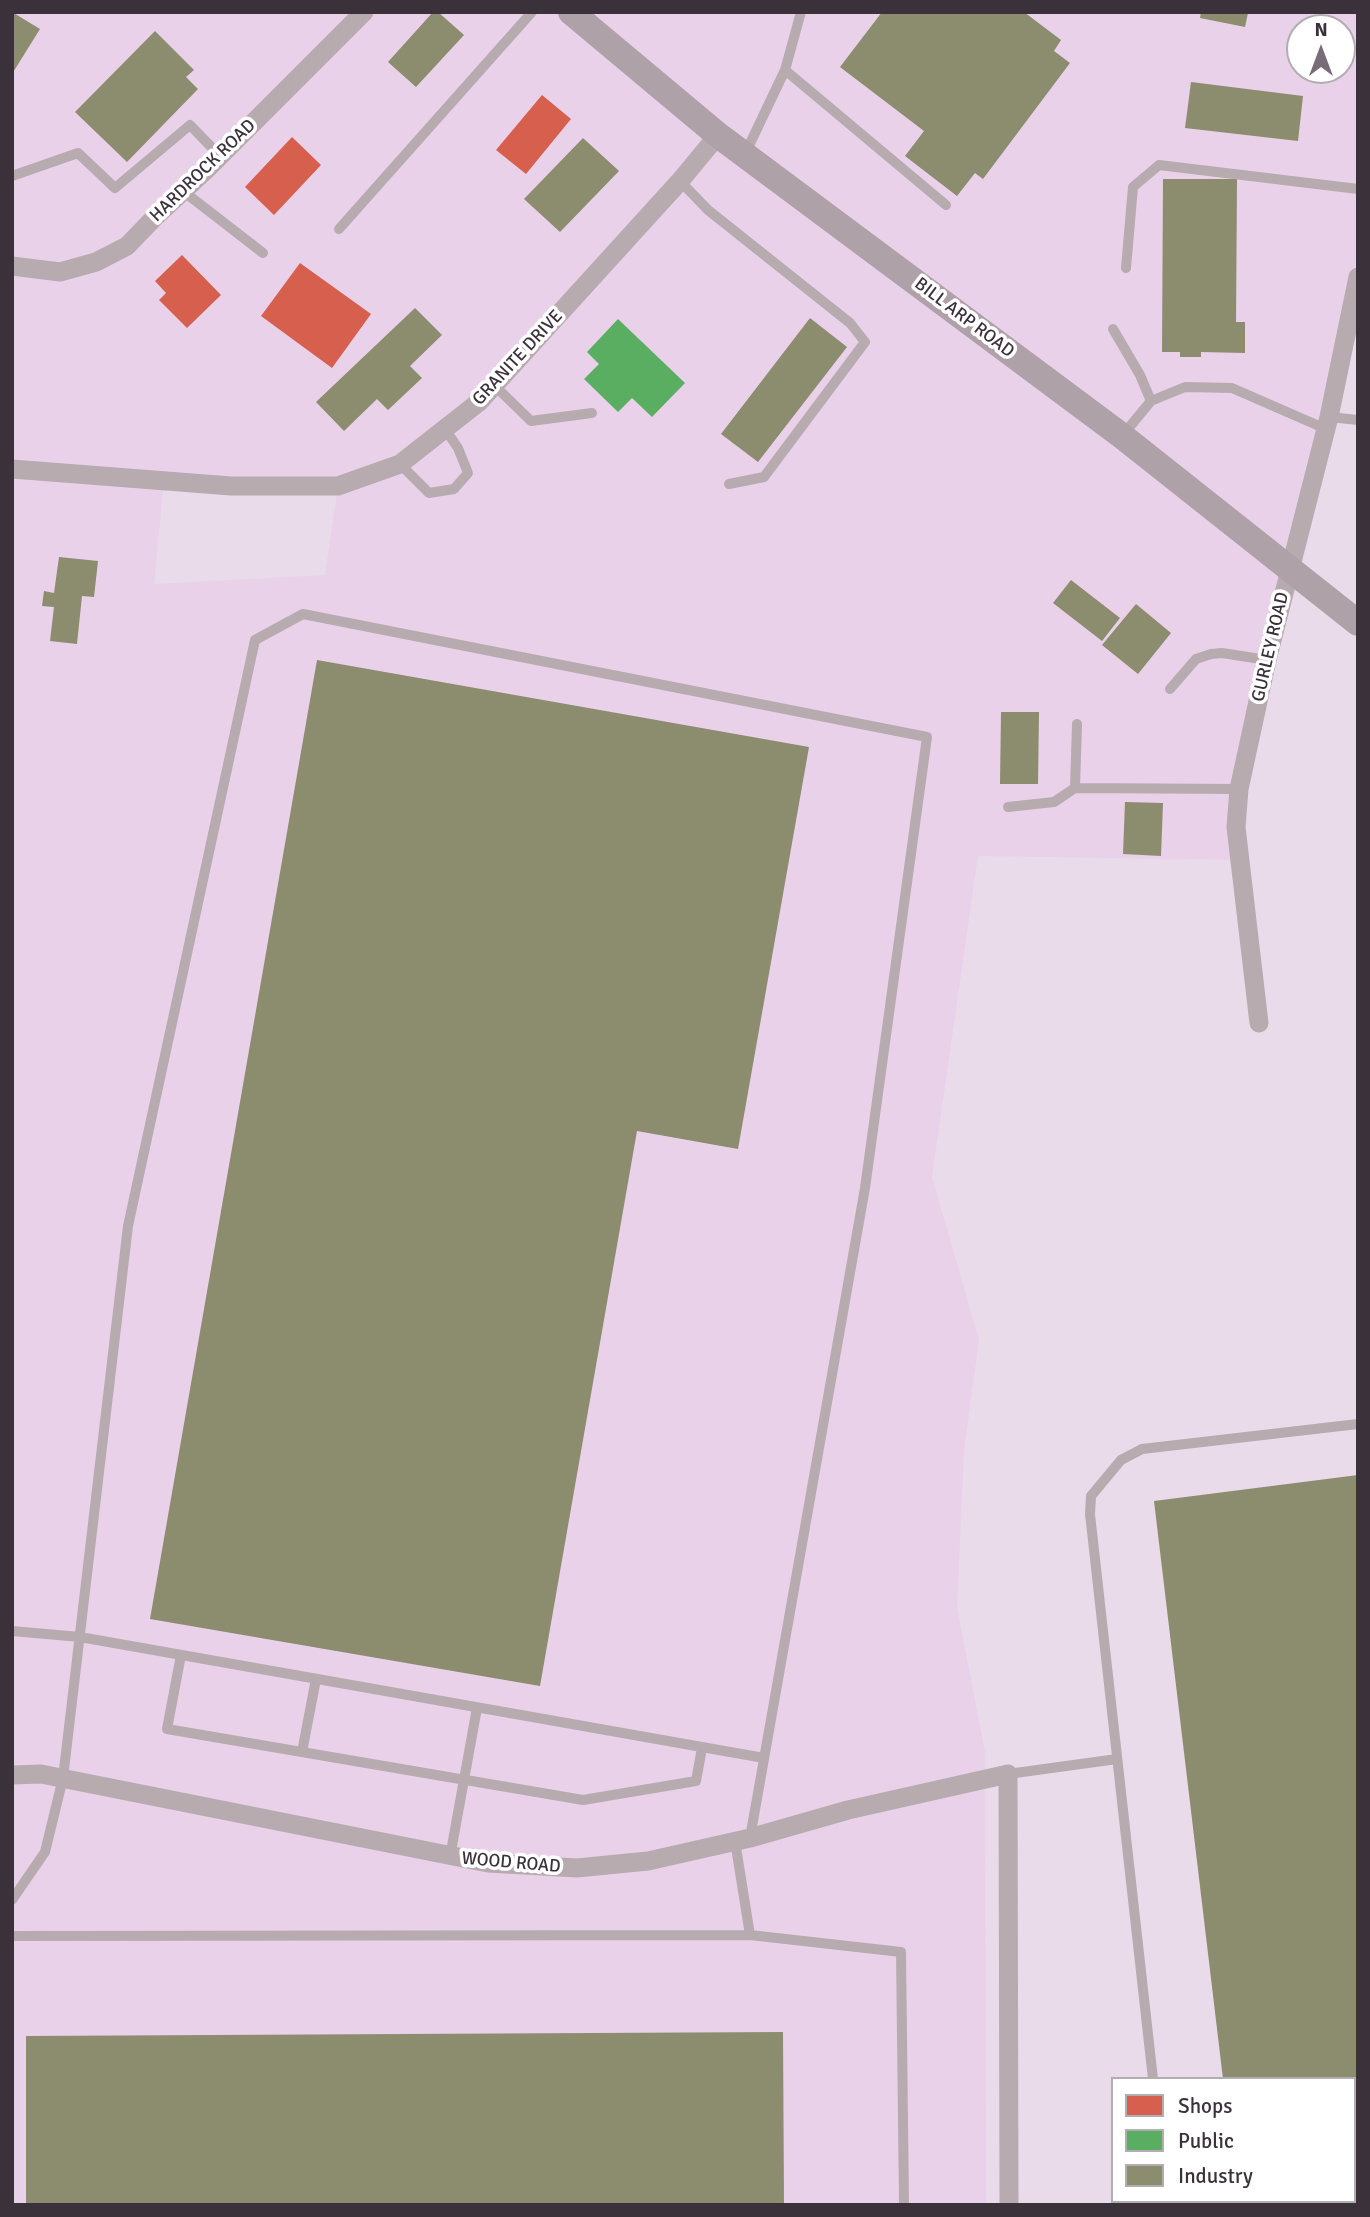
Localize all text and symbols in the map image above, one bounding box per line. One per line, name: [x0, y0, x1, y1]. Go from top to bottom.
north arrow: [1286, 14, 1356, 84]
text: N: [1314, 18, 1328, 42]
street label: HARDROCK ROAD: [146, 115, 260, 227]
street label: BILL ARP ROAD: [910, 273, 1018, 363]
street label: GRANITE DRIVE: [468, 306, 568, 410]
street label: GURLEY ROAD: [1248, 590, 1294, 704]
street label: WOOD ROAD: [461, 1848, 561, 1878]
legend: [1111, 2077, 1356, 2203]
text: Shops: [1178, 2093, 1232, 2119]
text: Public: [1178, 2128, 1234, 2154]
text: Industry: [1178, 2163, 1253, 2189]

